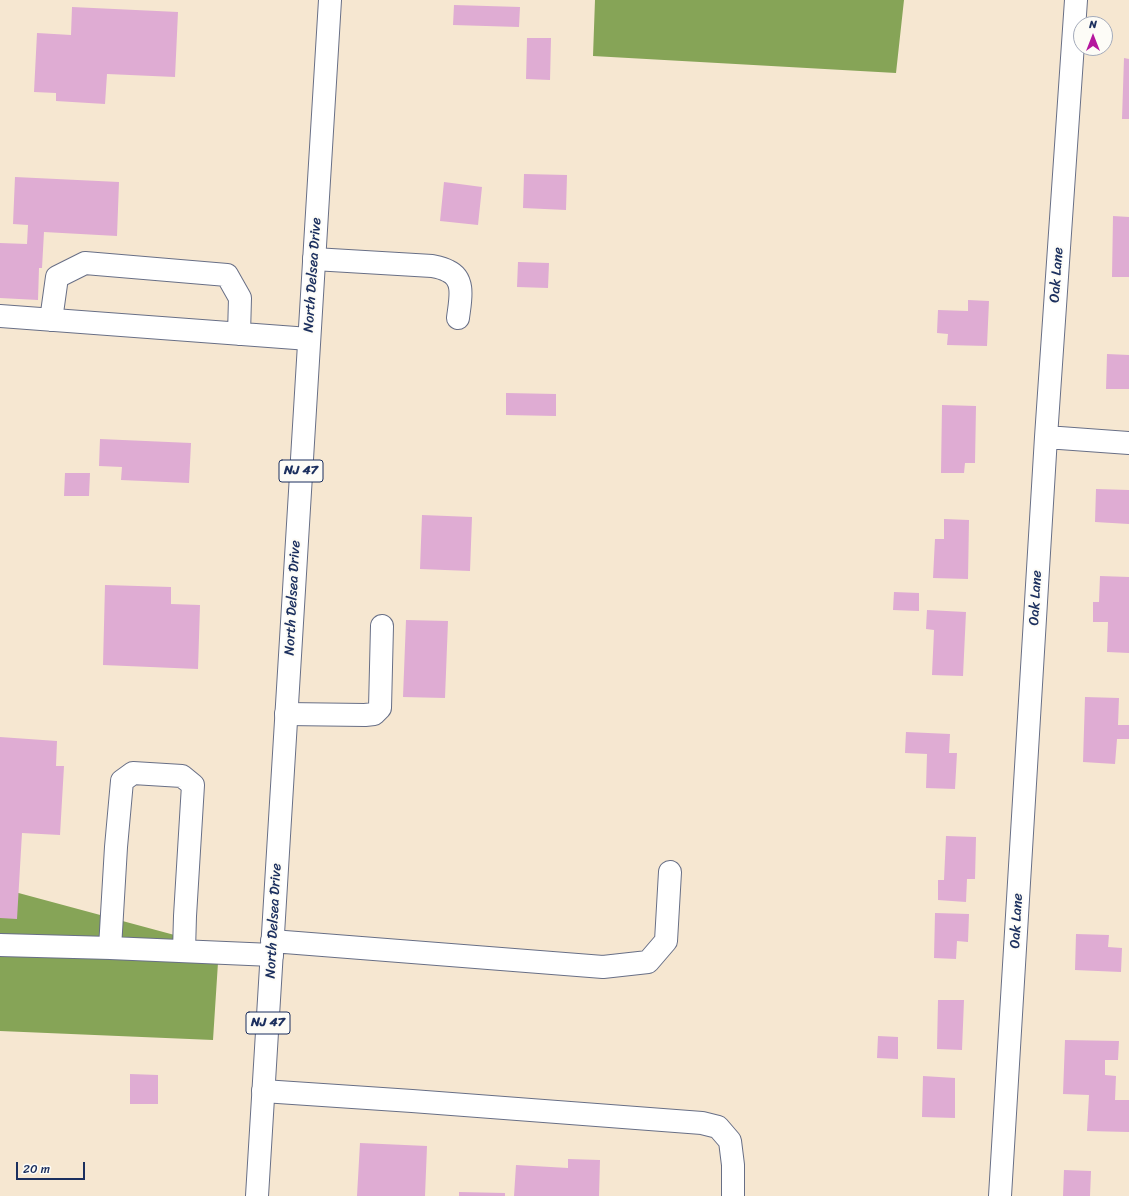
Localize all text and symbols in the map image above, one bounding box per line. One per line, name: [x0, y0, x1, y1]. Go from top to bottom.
text: N: [1089, 15, 1097, 34]
north arrow: [1073, 16, 1113, 56]
street label: North Delsea Drive: [301, 217, 325, 333]
street label: Oak Lane: [1047, 247, 1067, 303]
road number: NJ 47: [279, 460, 323, 482]
street label: North Delsea Drive: [282, 540, 304, 656]
street label: Oak Lane: [1026, 570, 1046, 626]
street label: North Delsea Drive: [263, 863, 285, 979]
street label: Oak Lane: [1007, 893, 1027, 949]
road number: NJ 47: [246, 1012, 290, 1034]
scale bar: [18, 1154, 87, 1180]
text: 20 m: [23, 1158, 50, 1180]

